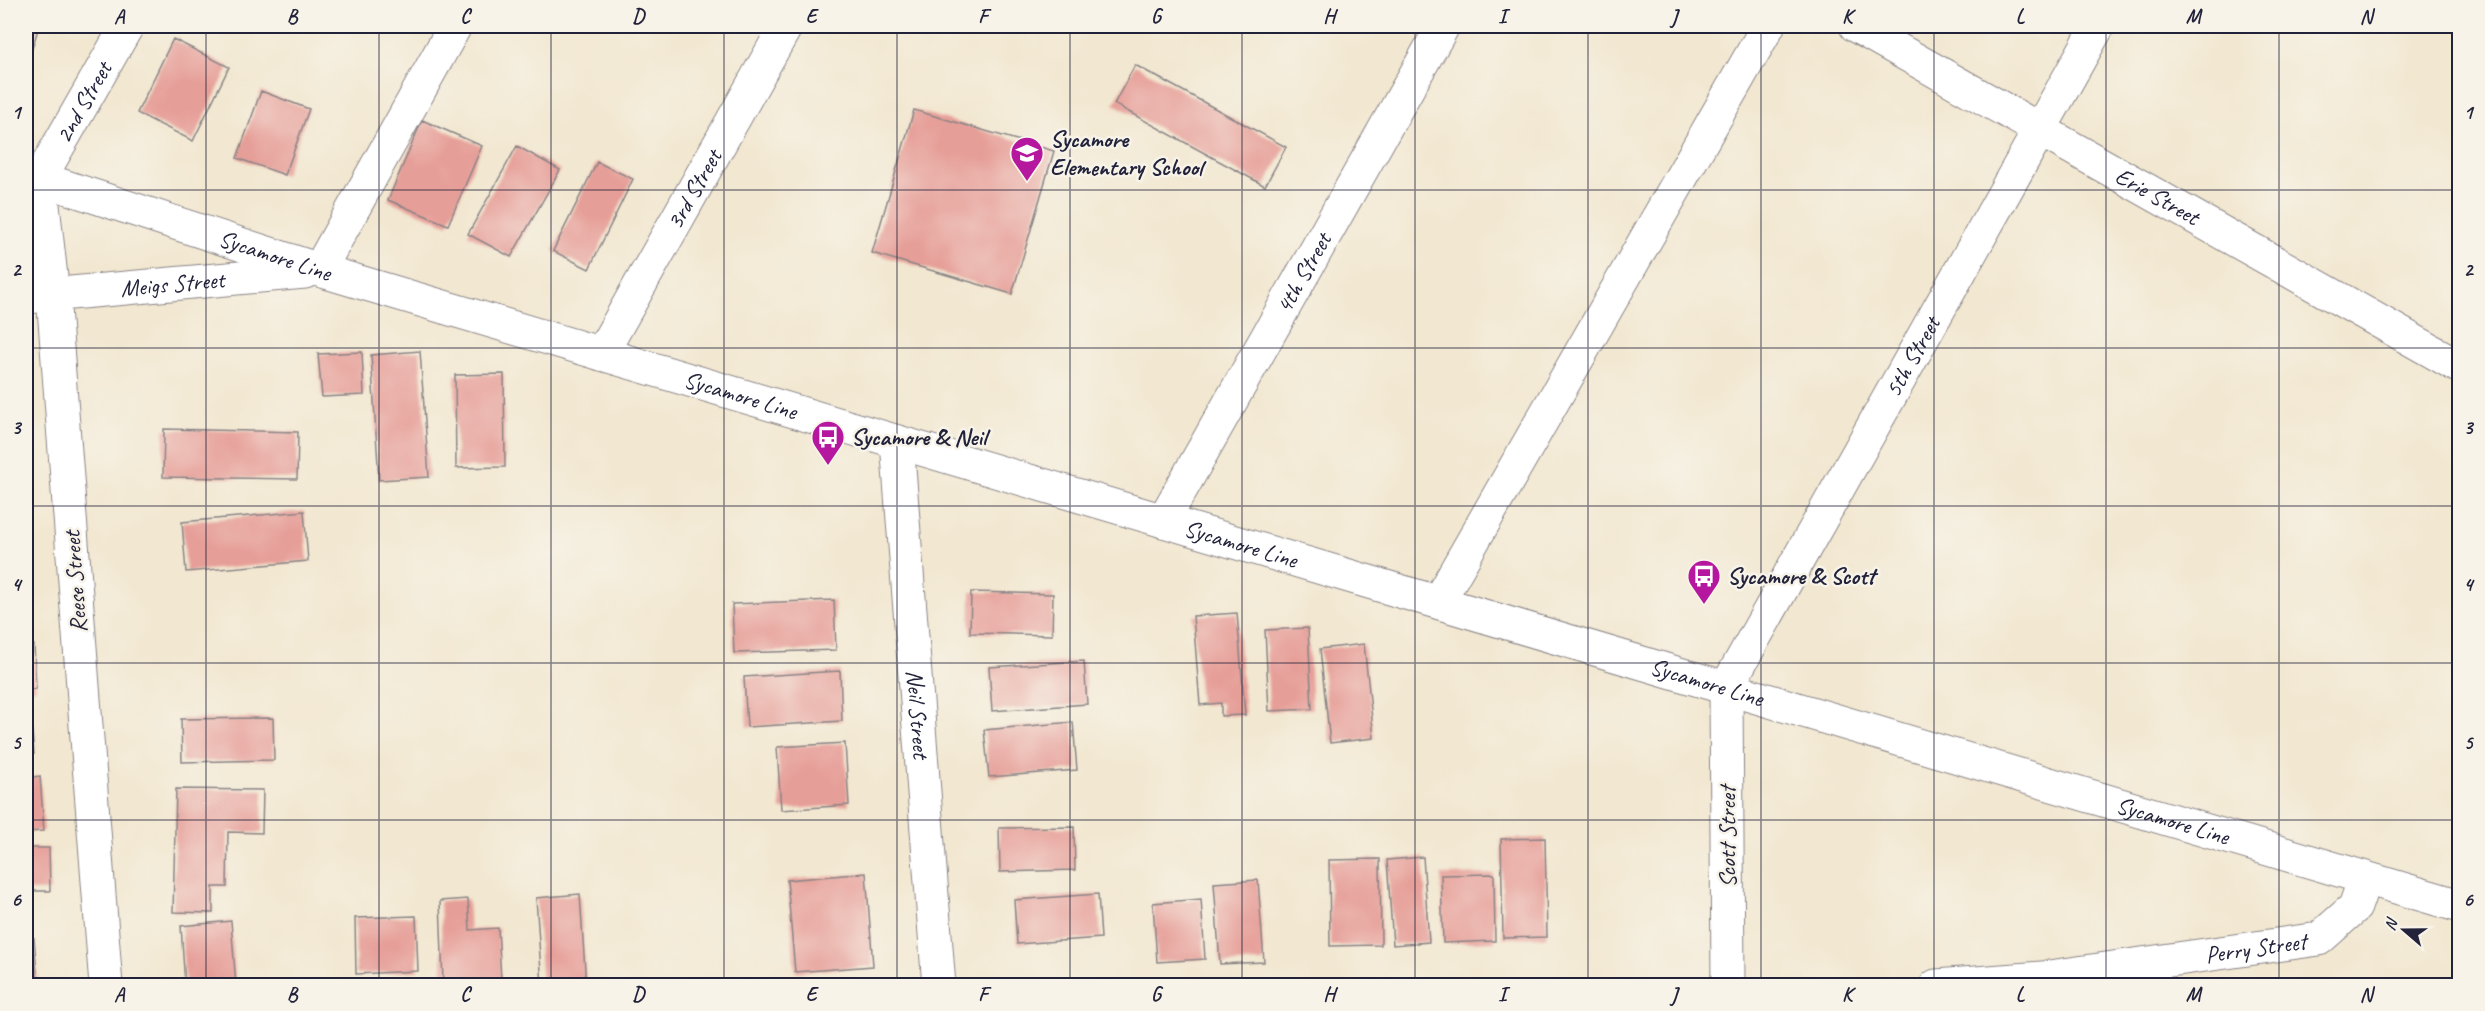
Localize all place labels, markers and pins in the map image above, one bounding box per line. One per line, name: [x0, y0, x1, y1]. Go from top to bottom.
place label: Sycamore Elementary School: [1050, 124, 1207, 182]
school or university icon: Sycamore Elementary School: [1009, 135, 1045, 182]
bus stop icon: Sycamore & Neil: [810, 419, 846, 466]
place label: Sycamore & Neil: [851, 422, 991, 452]
bus stop icon: Sycamore & Scott: [1686, 558, 1722, 605]
place label: Sycamore & Scott: [1727, 561, 1879, 591]

